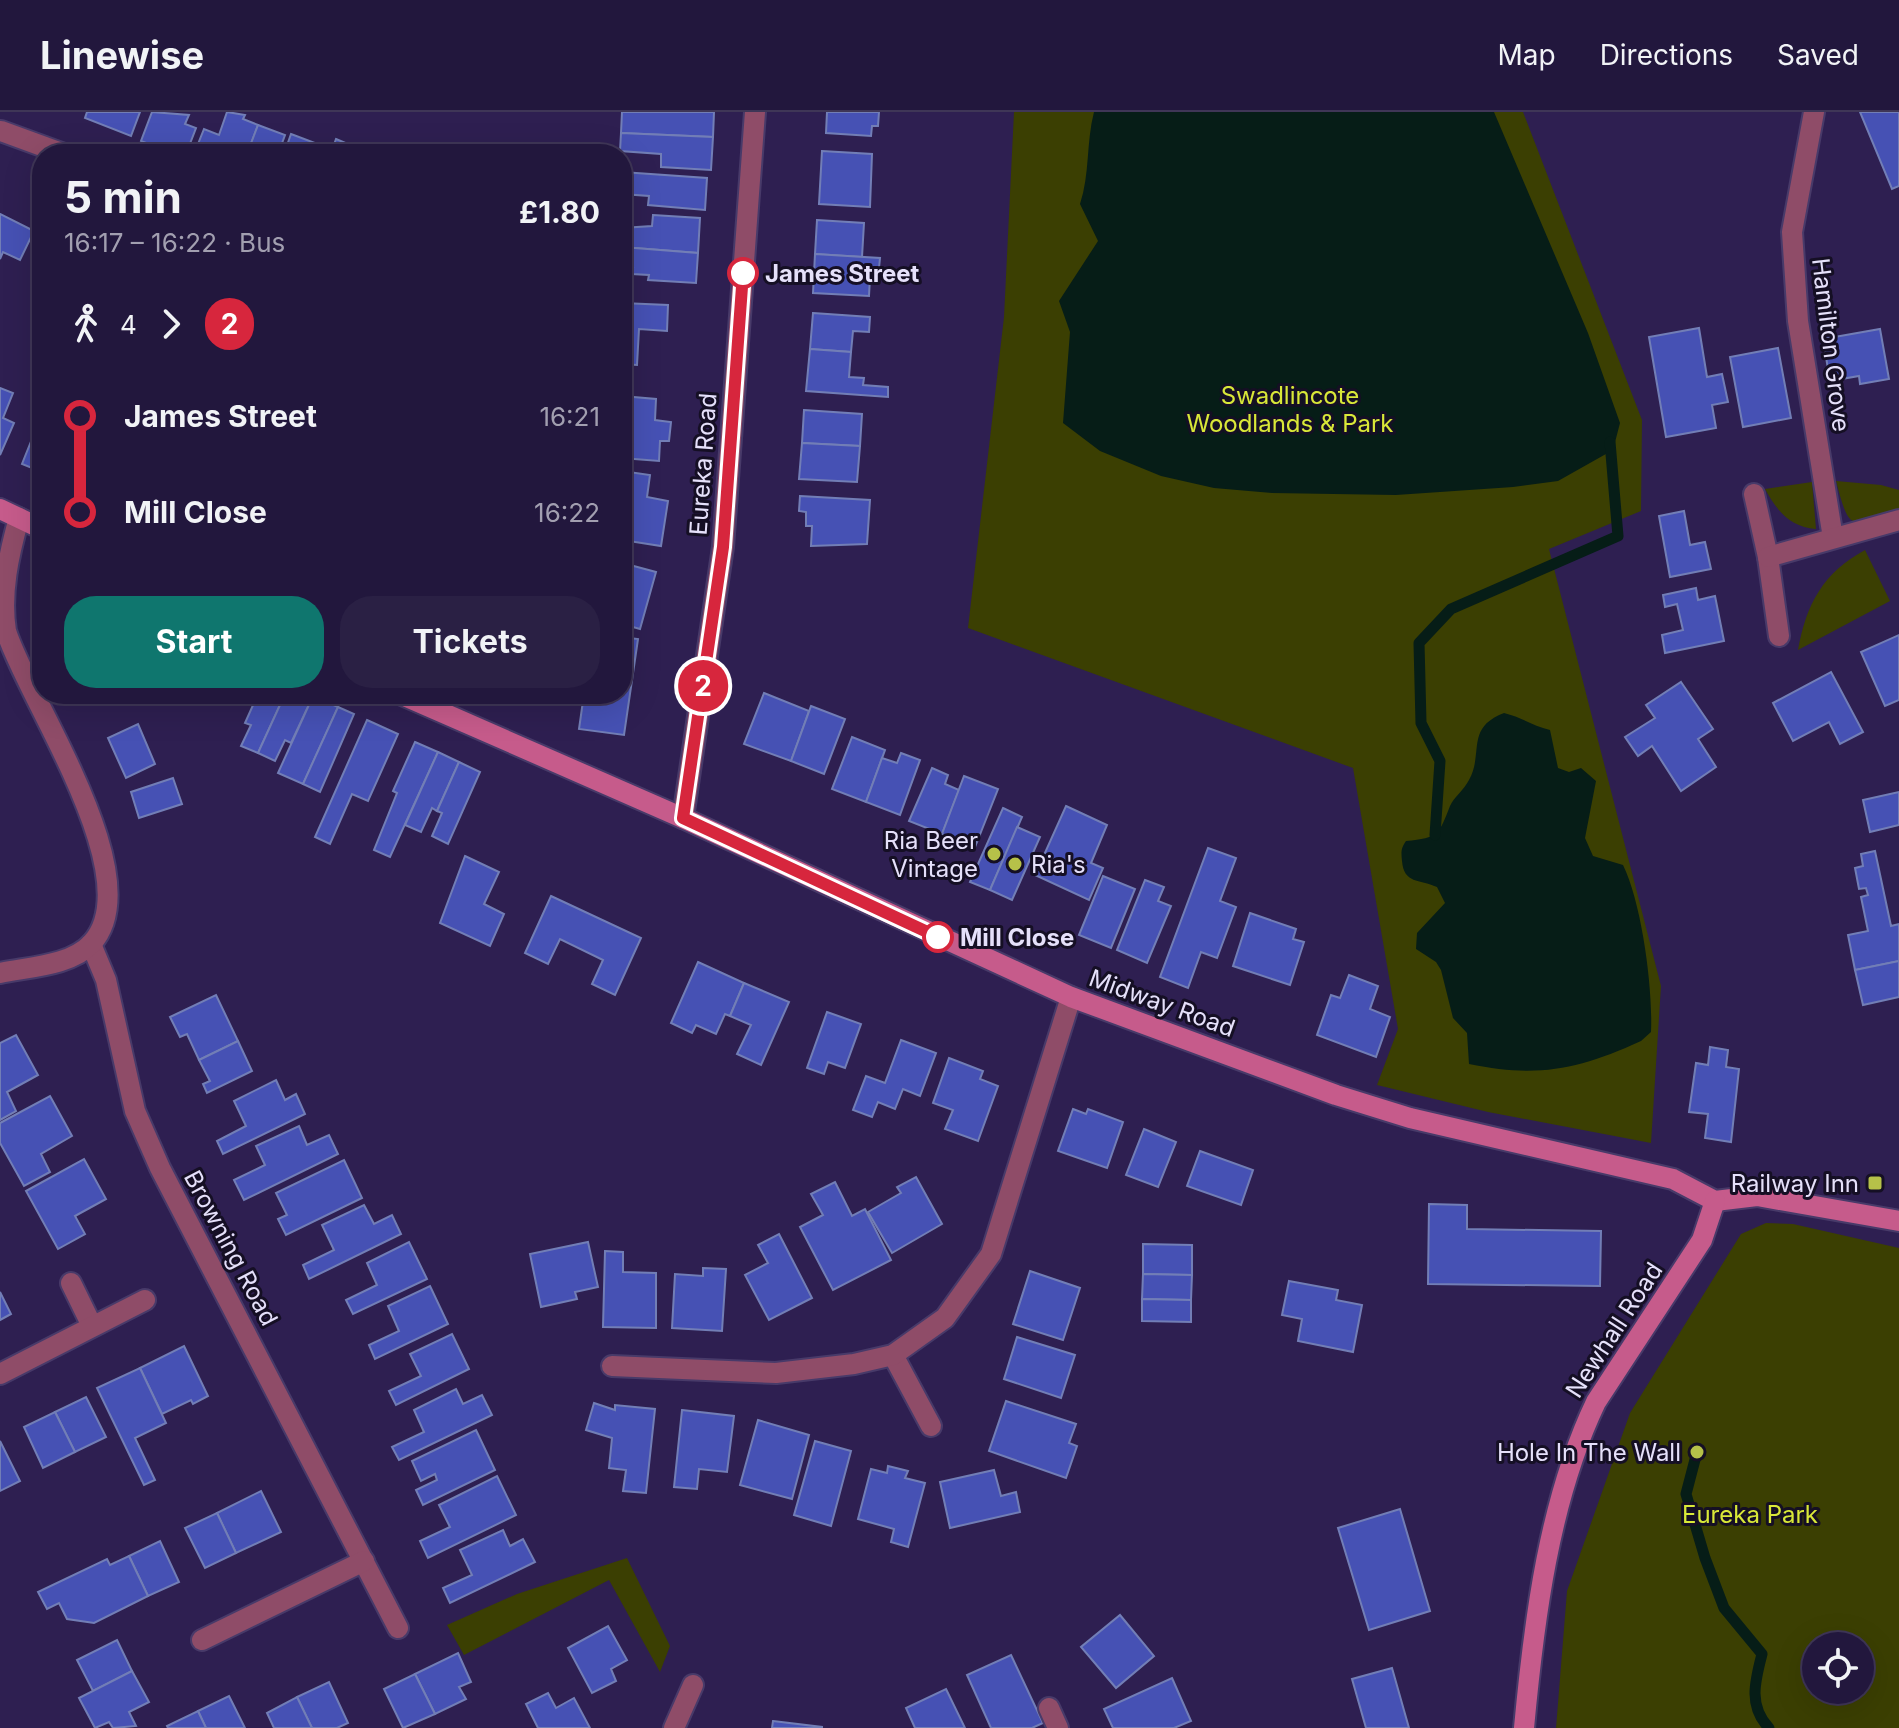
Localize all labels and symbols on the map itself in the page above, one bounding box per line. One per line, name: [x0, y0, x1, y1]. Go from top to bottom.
street label: Hamilton Grove: [1806, 257, 1856, 433]
marker: James Street: [728, 258, 758, 288]
place label: James Street: [765, 259, 920, 288]
park label: Swadlincote Woodlands & Park: [1186, 381, 1394, 438]
street label: Eureka Road: [684, 392, 722, 536]
line badge: 2: [677, 660, 729, 712]
place label: Ria Beer Vintage: [884, 826, 978, 883]
marker: Ria Beer Vintage: [985, 845, 1003, 863]
place label: Ria's: [1031, 850, 1086, 879]
marker: Ria's: [1006, 855, 1024, 873]
marker: Mill Close: [923, 922, 953, 952]
place label: Mill Close: [960, 923, 1074, 952]
street label: Midway Road: [1085, 963, 1239, 1043]
street label: Browning Road: [178, 1165, 284, 1331]
place label: Railway Inn: [1731, 1169, 1859, 1198]
marker: Railway Inn: [1866, 1174, 1884, 1192]
street label: Newhall Road: [1560, 1257, 1668, 1403]
place label: Hole In The Wall: [1497, 1438, 1681, 1467]
marker: Hole In The Wall: [1688, 1443, 1706, 1461]
park label: Eureka Park: [1682, 1500, 1818, 1529]

